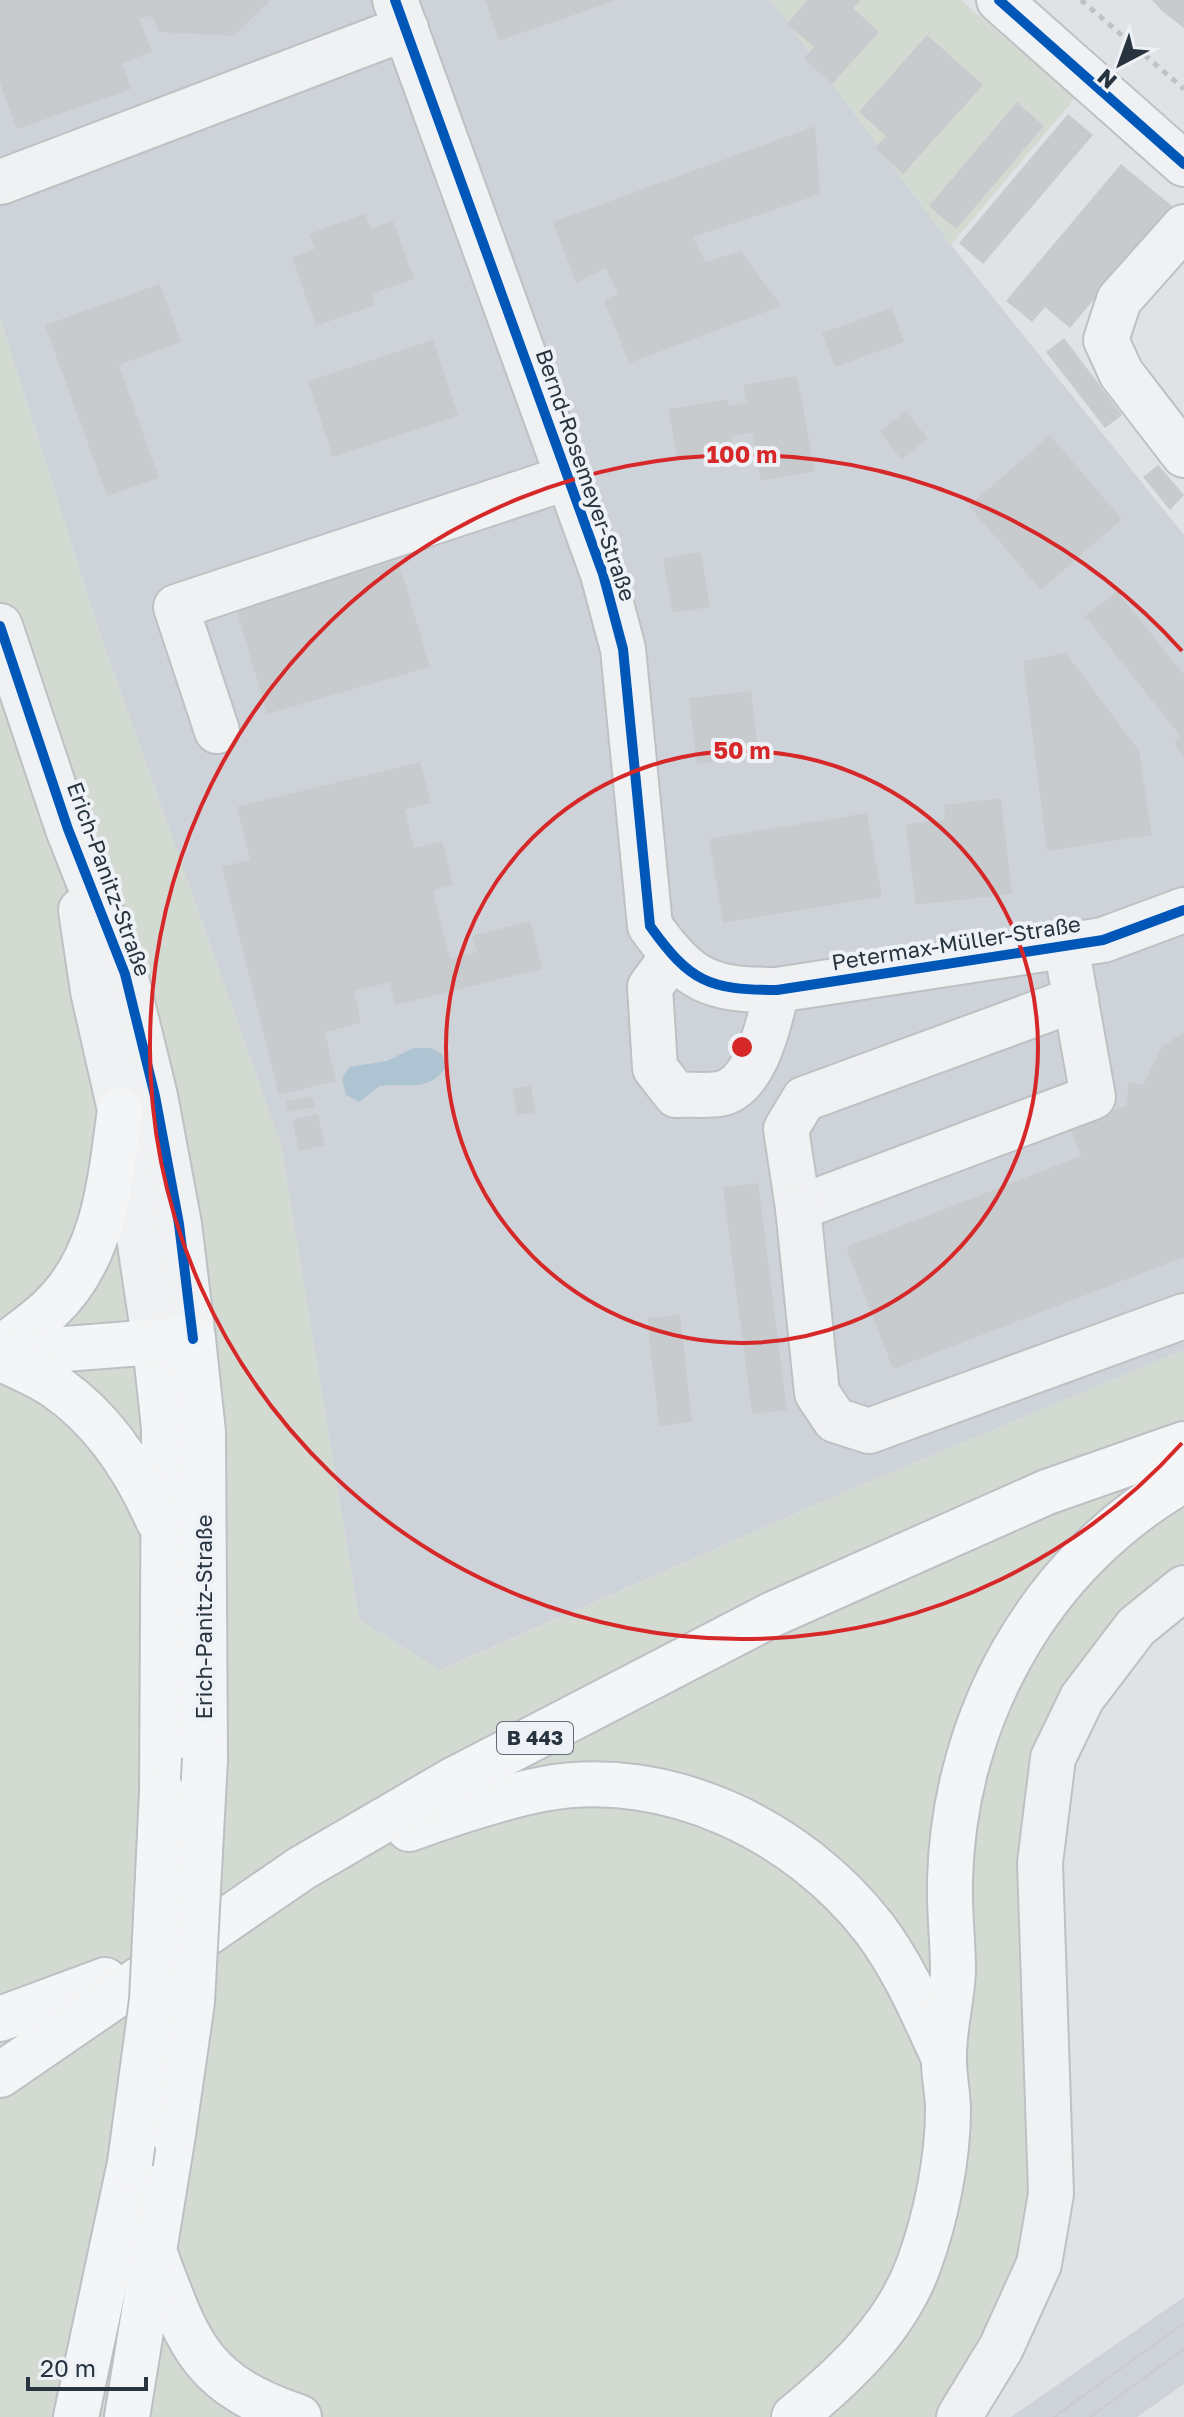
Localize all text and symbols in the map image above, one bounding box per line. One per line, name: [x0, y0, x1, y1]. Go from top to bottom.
north arrow: [1080, 24, 1160, 104]
text: N: [1091, 64, 1122, 95]
street label: Bernd-Rosemeyer-Straße: [531, 345, 642, 604]
text: 100 m: [707, 439, 777, 468]
text: 50 m: [713, 735, 771, 764]
street label: Erich-Panitz-Straße: [62, 778, 157, 980]
street label: Petermax-Müller-Straße: [829, 909, 1082, 976]
centre of rings: [728, 1033, 756, 1061]
street label: Erich-Panitz-Straße: [190, 1515, 217, 1719]
road number: B 443: [497, 1722, 573, 1754]
scale bar: [28, 2341, 146, 2391]
text: 20 m: [40, 2353, 96, 2382]

